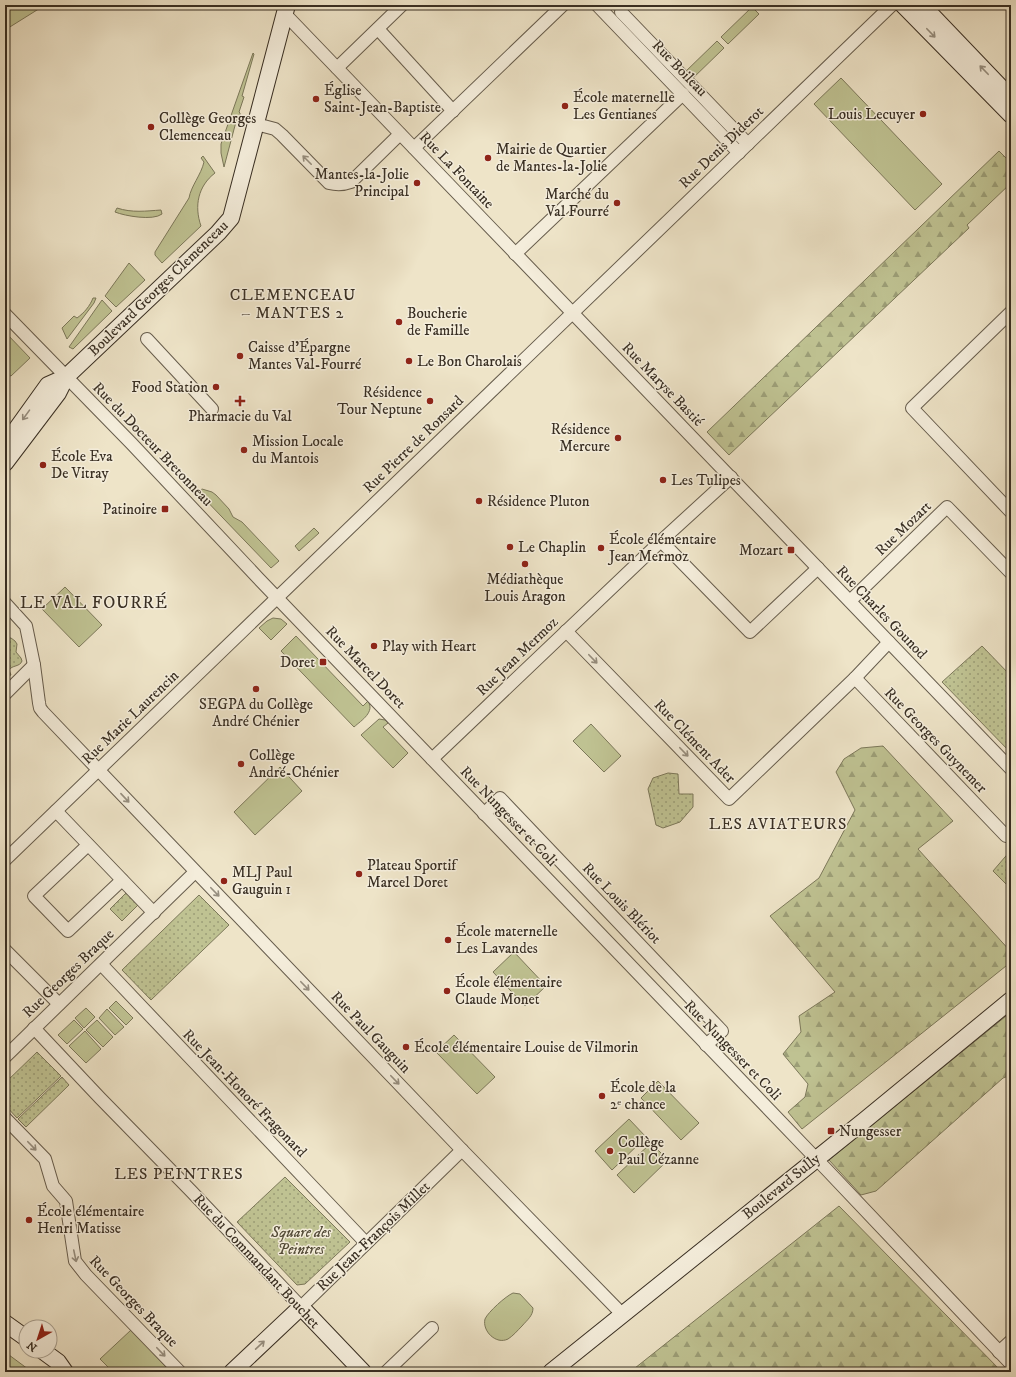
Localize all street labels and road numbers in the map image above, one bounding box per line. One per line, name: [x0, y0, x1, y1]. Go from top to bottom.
street label: Rue Boileau: [648, 36, 711, 101]
street label: Rue Denis Diderot: [675, 102, 768, 193]
street label: Rue La Fontaine: [415, 128, 498, 213]
street label: Boulevard Georges Clemenceau: [84, 216, 232, 360]
street label: Rue Maryse Bastié: [618, 338, 708, 431]
street label: Rue du Docteur Bretonneau: [88, 378, 217, 510]
street label: Rue Pierre de Ronsard: [359, 391, 468, 497]
street label: Rue Mozart: [871, 497, 936, 560]
street label: Rue Charles Gounod: [832, 562, 931, 663]
street label: Rue Jean Mermoz: [473, 612, 563, 700]
street label: Rue Marcel Doret: [321, 622, 410, 713]
street label: Rue Marie Laurencin: [78, 666, 183, 769]
street label: Rue Georges Guynemer: [880, 683, 991, 798]
street label: Rue Clément Ader: [650, 695, 740, 788]
street label: Rue Nungesser et Coli: [456, 762, 561, 871]
street label: Rue Louis Blériot: [578, 859, 665, 948]
street label: Rue Georges Braque: [19, 925, 118, 1022]
street label: Rue Paul Gauguin: [327, 987, 415, 1078]
street label: Rue Nungesser et Coli: [680, 996, 785, 1105]
street label: Rue Jean-Honoré Fragonard: [178, 1025, 311, 1162]
street label: Boulevard Sully: [738, 1149, 825, 1224]
street label: Rue Jean-François Millet: [313, 1177, 434, 1295]
street label: Rue du Commandant Bouchet: [189, 1190, 324, 1333]
street label: Rue Georges Braque: [85, 1252, 182, 1351]

